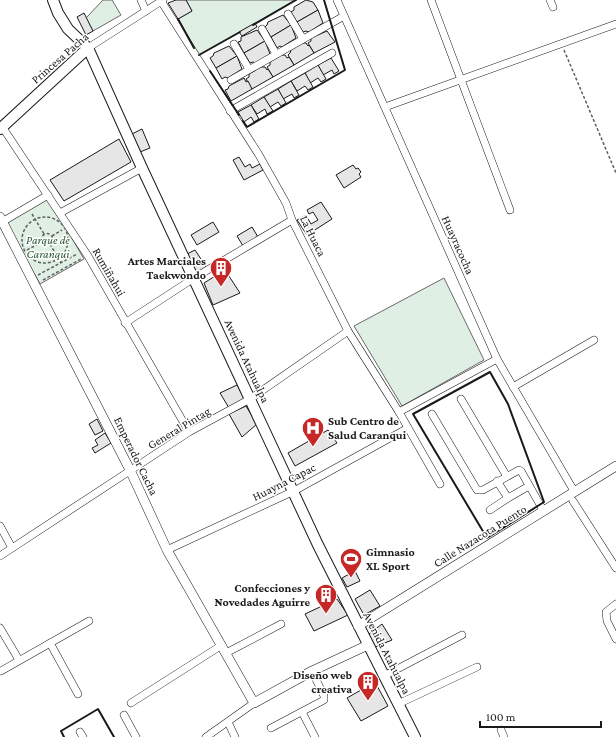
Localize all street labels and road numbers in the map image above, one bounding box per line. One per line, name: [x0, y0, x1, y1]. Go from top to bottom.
street label: Princesa Pacha: [29, 29, 92, 87]
street label: La Huaca: [297, 213, 329, 259]
street label: Huayracocha: [439, 214, 477, 277]
street label: Rumiñahui: [90, 245, 128, 299]
street label: Avenida Atahualpa: [222, 317, 273, 405]
street label: General Pintag: [145, 404, 213, 452]
street label: Emperador Cacha: [111, 414, 161, 498]
street label: Huayna Capac: [250, 460, 318, 504]
street label: Calle Nazacota Puento: [431, 502, 529, 570]
street label: Avenida Atahualpa: [360, 609, 414, 697]

